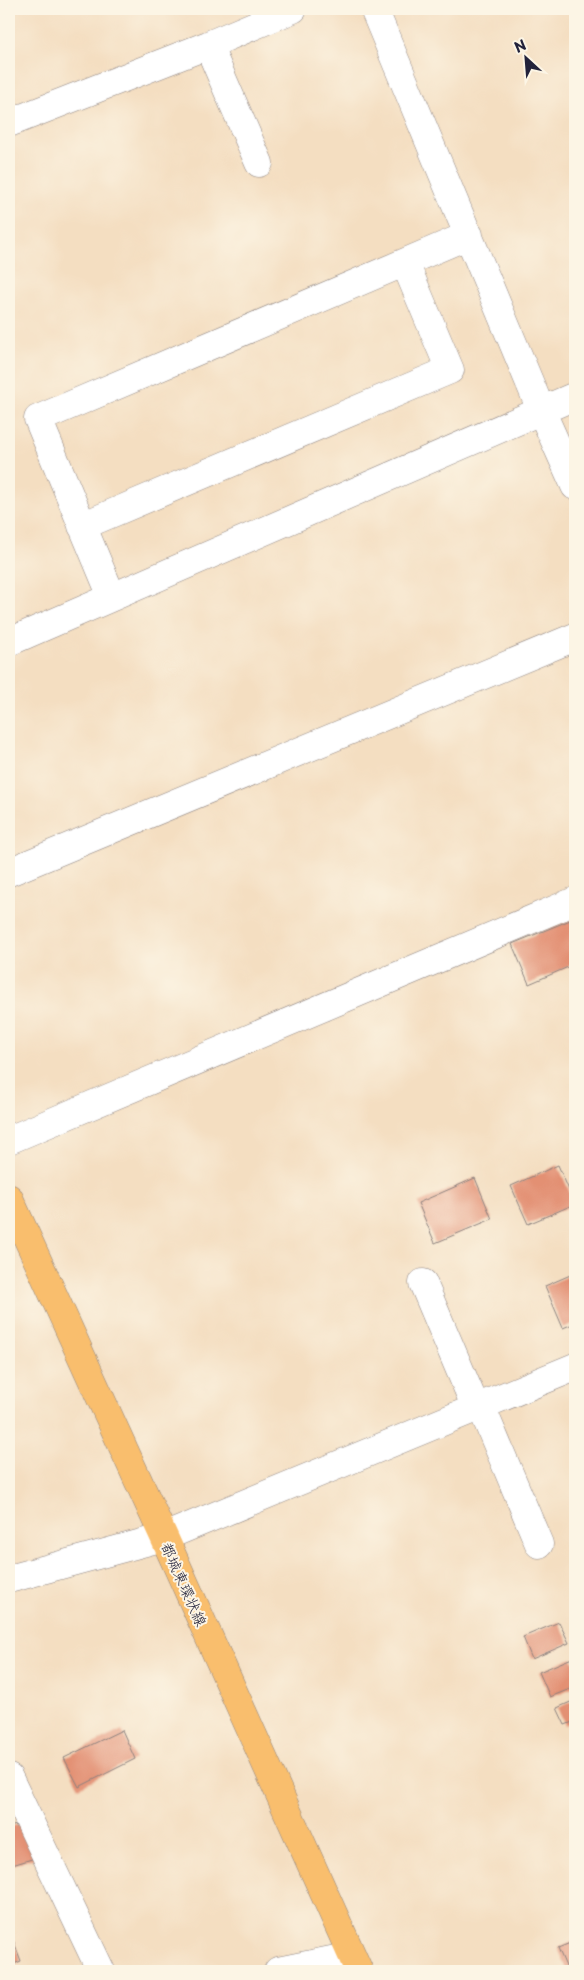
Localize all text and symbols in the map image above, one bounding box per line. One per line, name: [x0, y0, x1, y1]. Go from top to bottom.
north arrow: [502, 32, 552, 82]
text: N: [510, 34, 530, 58]
street label: 都城東環状線: [156, 1538, 214, 1630]

